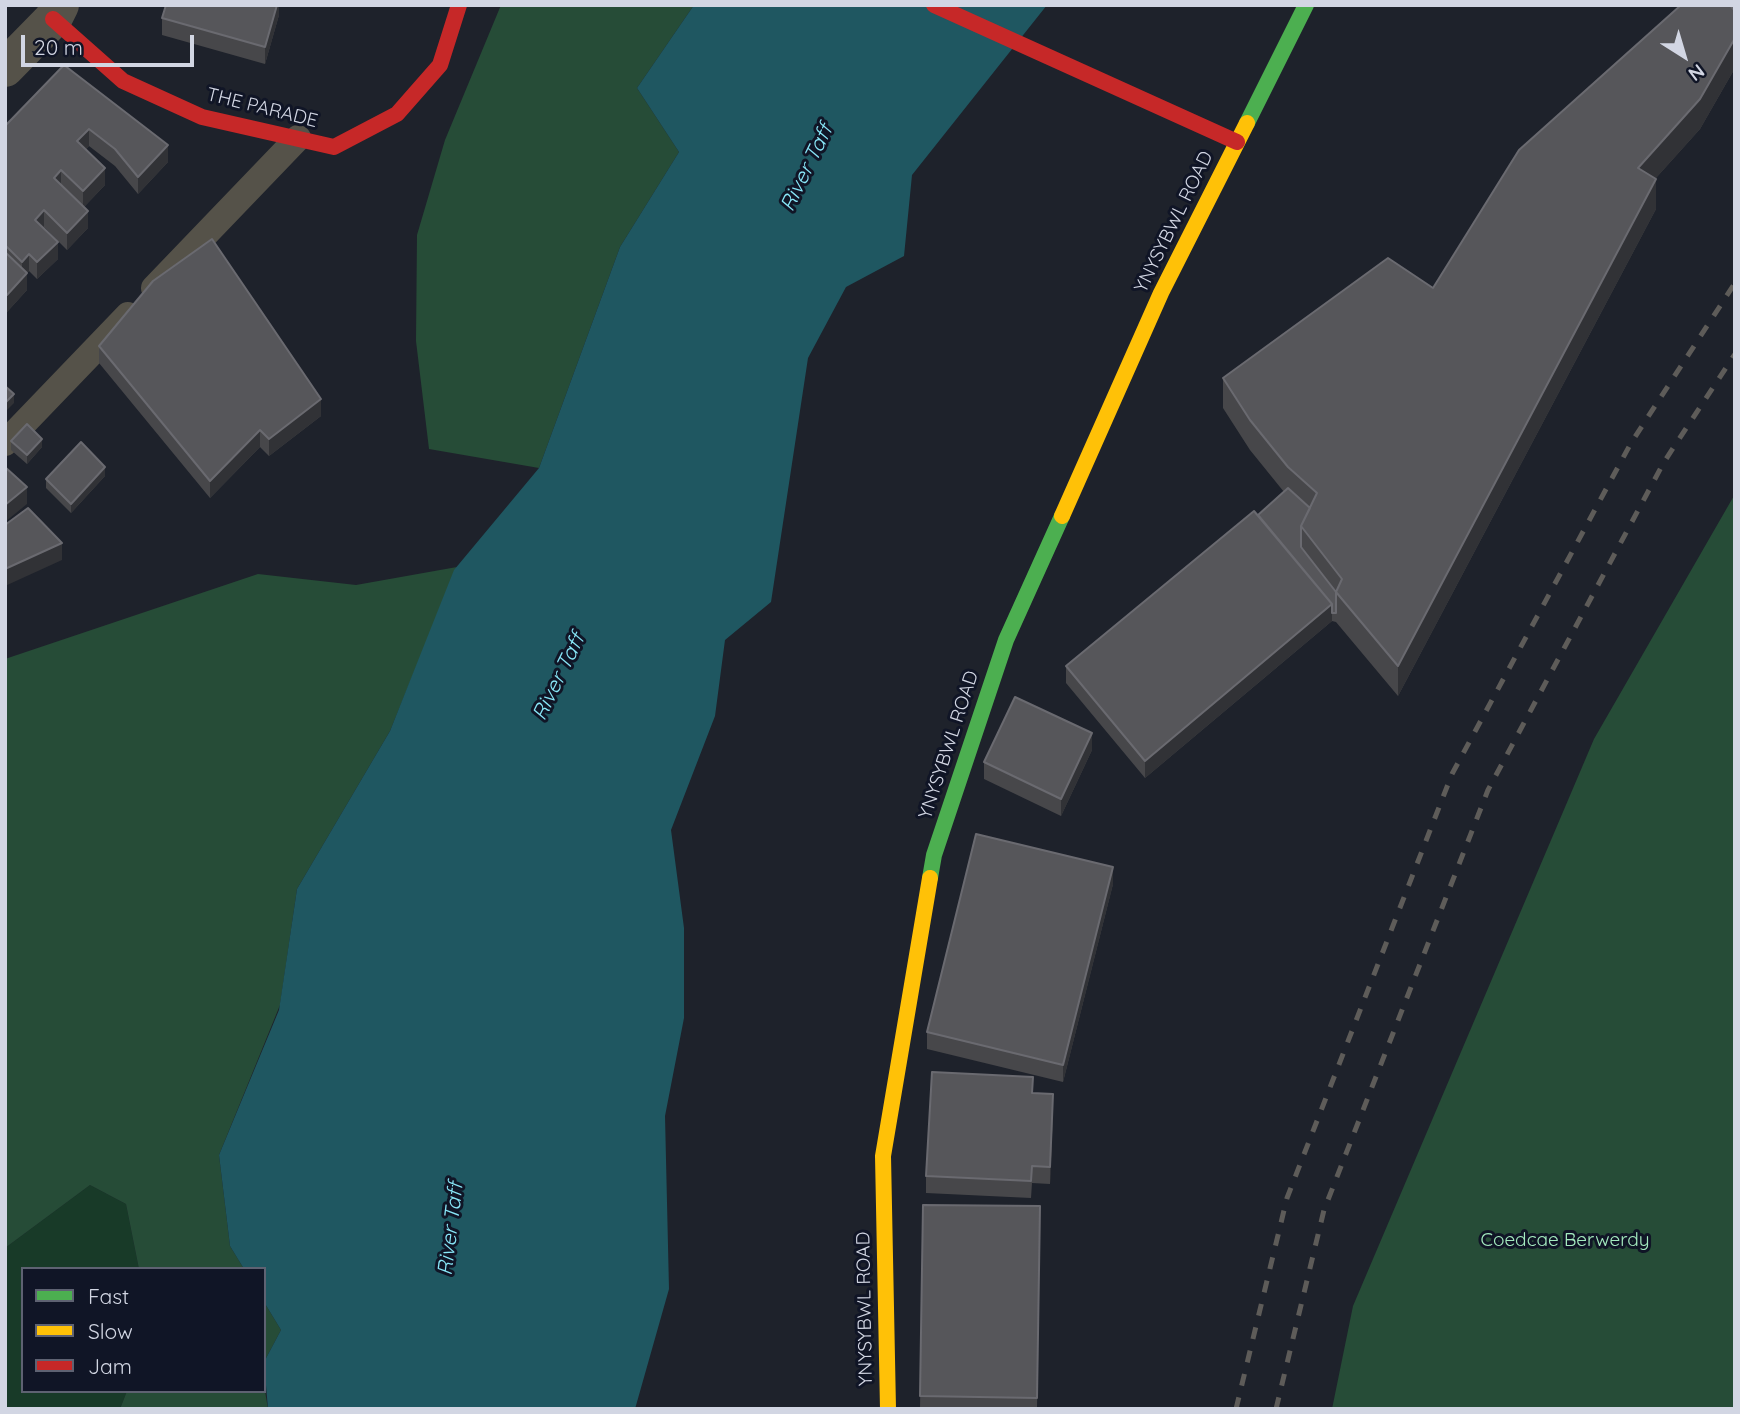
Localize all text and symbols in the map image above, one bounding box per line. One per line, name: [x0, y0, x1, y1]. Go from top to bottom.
scale bar: [24, 21, 198, 65]
north arrow: [1649, 21, 1719, 91]
text: 20 m: [34, 34, 83, 60]
text: N: [1684, 59, 1709, 87]
street label: THE PARADE: [204, 83, 320, 133]
water label: River Taff: [775, 120, 839, 216]
street label: YNYSYBWL ROAD: [1130, 148, 1218, 296]
water label: River Taff: [527, 629, 591, 725]
street label: YNYSYBWL ROAD: [914, 668, 984, 822]
water label: River Taff: [433, 1181, 469, 1277]
park label: Coedcae Berwerdy: [1481, 1229, 1649, 1251]
street label: YNYSYBWL ROAD: [852, 1232, 878, 1386]
legend: [21, 1267, 266, 1393]
text: Fast: [88, 1283, 129, 1309]
text: Slow: [88, 1318, 133, 1344]
text: Jam: [88, 1353, 132, 1379]

